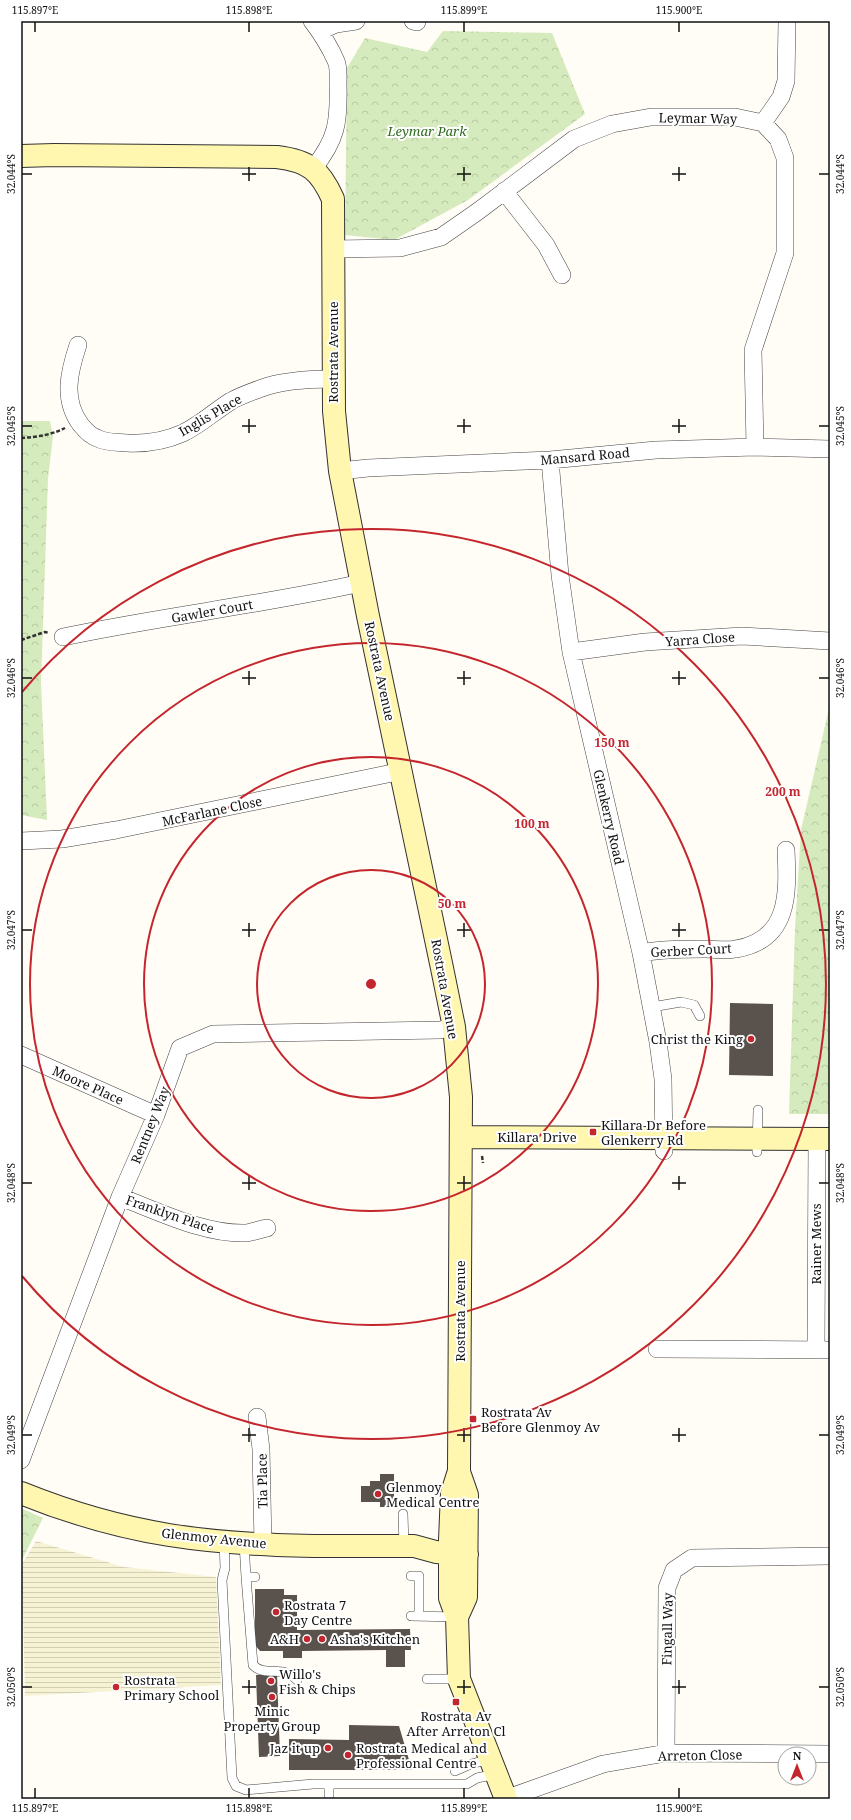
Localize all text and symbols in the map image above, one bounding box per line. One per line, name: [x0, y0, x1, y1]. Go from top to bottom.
text: 115.897°E: [12, 3, 58, 17]
text: 115.898°E: [226, 3, 272, 17]
text: 115.899°E: [441, 3, 487, 17]
text: 115.900°E: [656, 3, 702, 17]
street label: Leymar Way: [659, 108, 738, 128]
park label: Leymar Park: [386, 122, 467, 140]
text: 32.044°S: [4, 154, 18, 194]
text: 32.044°S: [833, 154, 847, 194]
street label: Rostrata Avenue: [324, 301, 342, 403]
street label: Inglis Place: [175, 390, 245, 440]
text: 32.045°S: [4, 406, 18, 446]
text: 32.045°S: [833, 406, 847, 446]
street label: Mansard Road: [539, 443, 631, 469]
street label: Gawler Court: [170, 595, 255, 627]
street label: Rostrata Avenue: [361, 620, 399, 722]
street label: Yarra Close: [664, 628, 735, 650]
text: 32.046°S: [4, 658, 18, 698]
text: 32.046°S: [833, 658, 847, 698]
text: 150 m: [594, 734, 630, 751]
street label: Glenkerry Road: [589, 768, 629, 866]
text: 200 m: [765, 783, 801, 800]
street label: McFarlane Close: [160, 792, 264, 830]
text: 100 m: [514, 815, 550, 832]
text: 50 m: [438, 895, 466, 912]
text: 32.047°S: [4, 910, 18, 950]
text: 32.047°S: [833, 910, 847, 950]
street label: Rostrata Avenue: [427, 938, 463, 1041]
street label: Gerber Court: [650, 939, 732, 961]
centre of rings: [364, 977, 378, 991]
place label: Christ the King: [651, 1030, 743, 1048]
marker: Christ the King: [746, 1034, 756, 1044]
street label: Moore Place: [50, 1061, 127, 1109]
street label: Rentney Way: [126, 1083, 174, 1166]
place label: Killara Dr Before Glenkerry Rd: [601, 1116, 706, 1149]
marker: Killara Dr Before Glenkerry Rd: [588, 1127, 598, 1137]
street label: Killara Drive: [497, 1128, 577, 1146]
text: 32.048°S: [4, 1163, 18, 1203]
text: 32.048°S: [833, 1163, 847, 1203]
street label: Franklyn Place: [123, 1190, 217, 1238]
street label: Rainer Mews: [807, 1203, 825, 1285]
street label: Rostrata Avenue: [451, 1260, 469, 1362]
place label: Rostrata Av Before Glenmoy Av: [481, 1403, 601, 1436]
marker: Rostrata Av Before Glenmoy Av: [468, 1414, 478, 1424]
text: 32.049°S: [4, 1415, 18, 1455]
text: 32.049°S: [833, 1415, 847, 1455]
street label: Tia Place: [253, 1453, 271, 1509]
place label: Glenmoy Medical Centre: [386, 1478, 479, 1511]
marker: Glenmoy Medical Centre: [373, 1489, 383, 1499]
street label: Glenmoy Avenue: [161, 1524, 267, 1552]
street label: Fingall Way: [657, 1592, 677, 1666]
place label: Rostrata 7 Day Centre: [284, 1596, 352, 1629]
marker: Rostrata 7 Day Centre: [271, 1607, 281, 1617]
place label: A&H: [270, 1630, 299, 1648]
place label: Asha's Kitchen: [330, 1630, 421, 1648]
marker: A&H: [302, 1634, 312, 1644]
marker: Asha's Kitchen: [317, 1634, 327, 1644]
place label: Willo's Fish & Chips: [279, 1665, 356, 1698]
text: 32.050°S: [4, 1667, 18, 1707]
text: 32.050°S: [833, 1667, 847, 1707]
place label: Rostrata Primary School: [124, 1671, 219, 1704]
marker: Willo's Fish & Chips: [266, 1676, 276, 1686]
marker: Rostrata Primary School: [111, 1682, 121, 1692]
marker: Minic Property Group: [267, 1692, 277, 1702]
marker: Rostrata Av After Arreton Cl: [451, 1697, 461, 1707]
place label: Minic Property Group: [224, 1702, 321, 1735]
place label: Rostrata Av After Arreton Cl: [406, 1707, 506, 1740]
place label: Jaz it up: [269, 1739, 320, 1757]
place label: Rostrata Medical and Professional Centre: [356, 1739, 487, 1772]
marker: Jaz it up: [323, 1743, 333, 1753]
street label: Arreton Close: [658, 1745, 742, 1765]
north arrow: [777, 1746, 817, 1786]
text: N: [793, 1748, 802, 1763]
marker: Rostrata Medical and Professional Centre: [343, 1750, 353, 1760]
text: 115.897°E: [12, 1801, 58, 1815]
text: 115.898°E: [226, 1801, 272, 1815]
text: 115.899°E: [441, 1801, 487, 1815]
text: 115.900°E: [656, 1801, 702, 1815]

